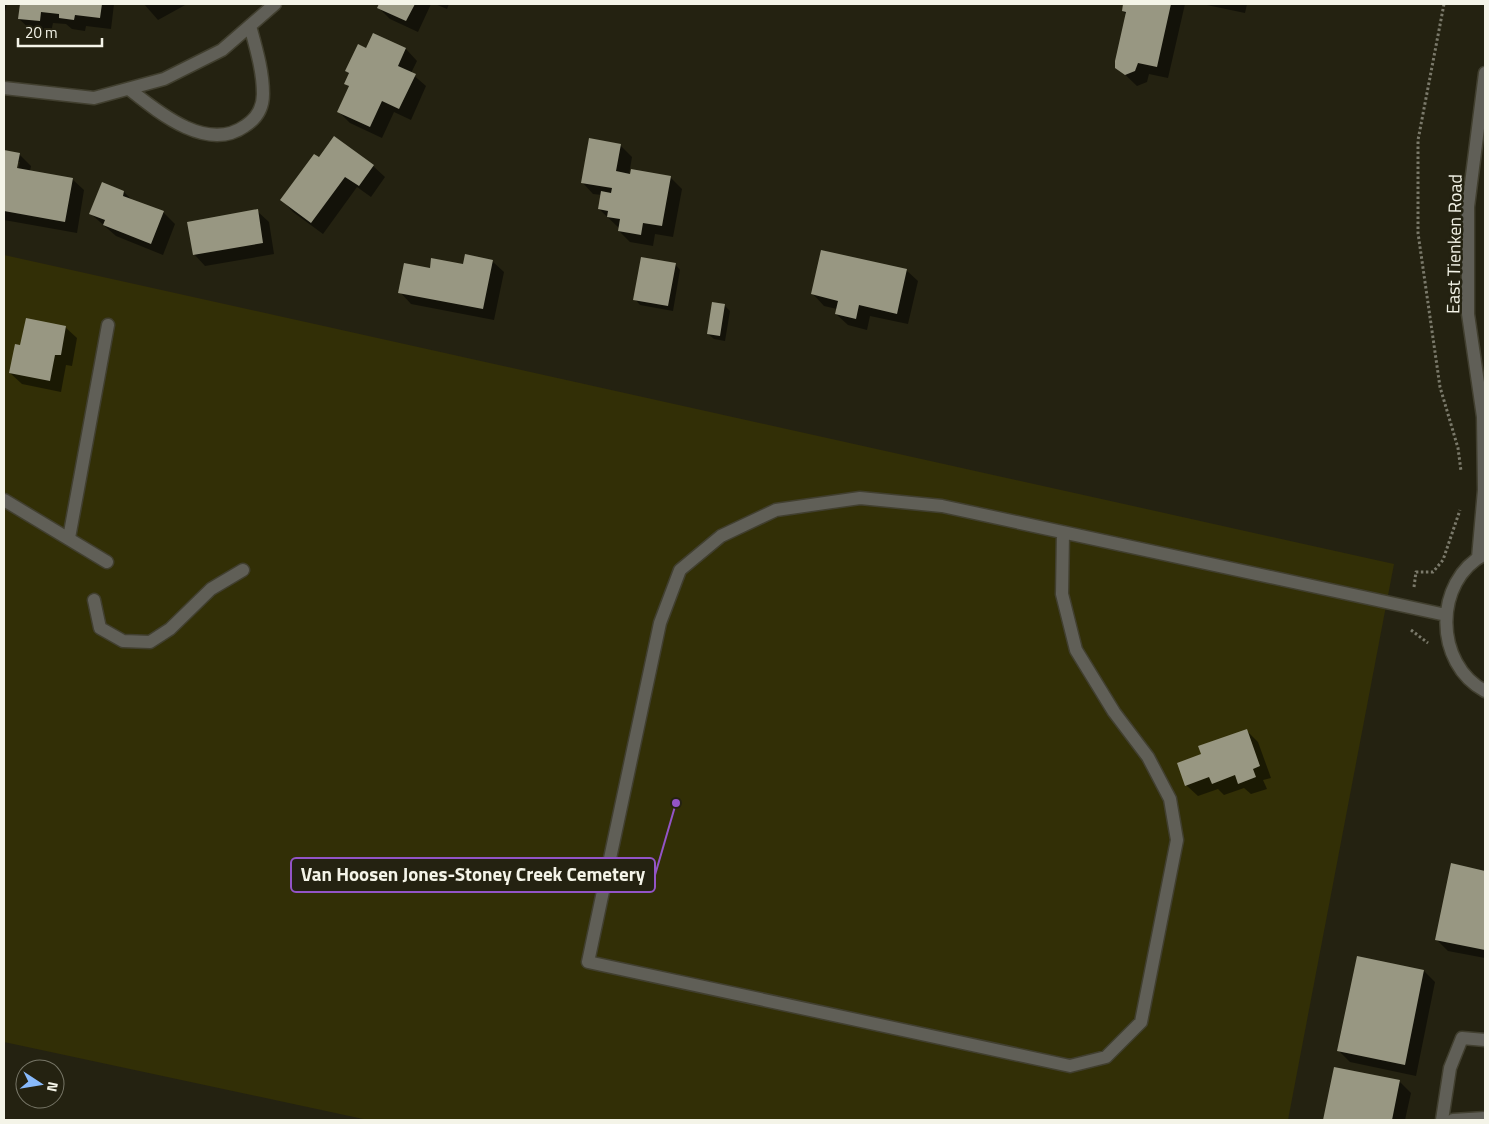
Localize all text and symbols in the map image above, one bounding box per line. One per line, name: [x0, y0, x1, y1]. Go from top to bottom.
scale bar: [18, 15, 101, 47]
text: 20 m: [25, 21, 58, 44]
street label: East Tienken Road: [1439, 174, 1469, 314]
callout: Van Hoosen Jones-Stoney Creek Cemetery: [291, 858, 655, 892]
text: Van Hoosen Jones-Stoney Creek Cemetery: [301, 859, 646, 888]
north arrow: [15, 1059, 65, 1109]
text: N: [42, 1080, 64, 1094]

